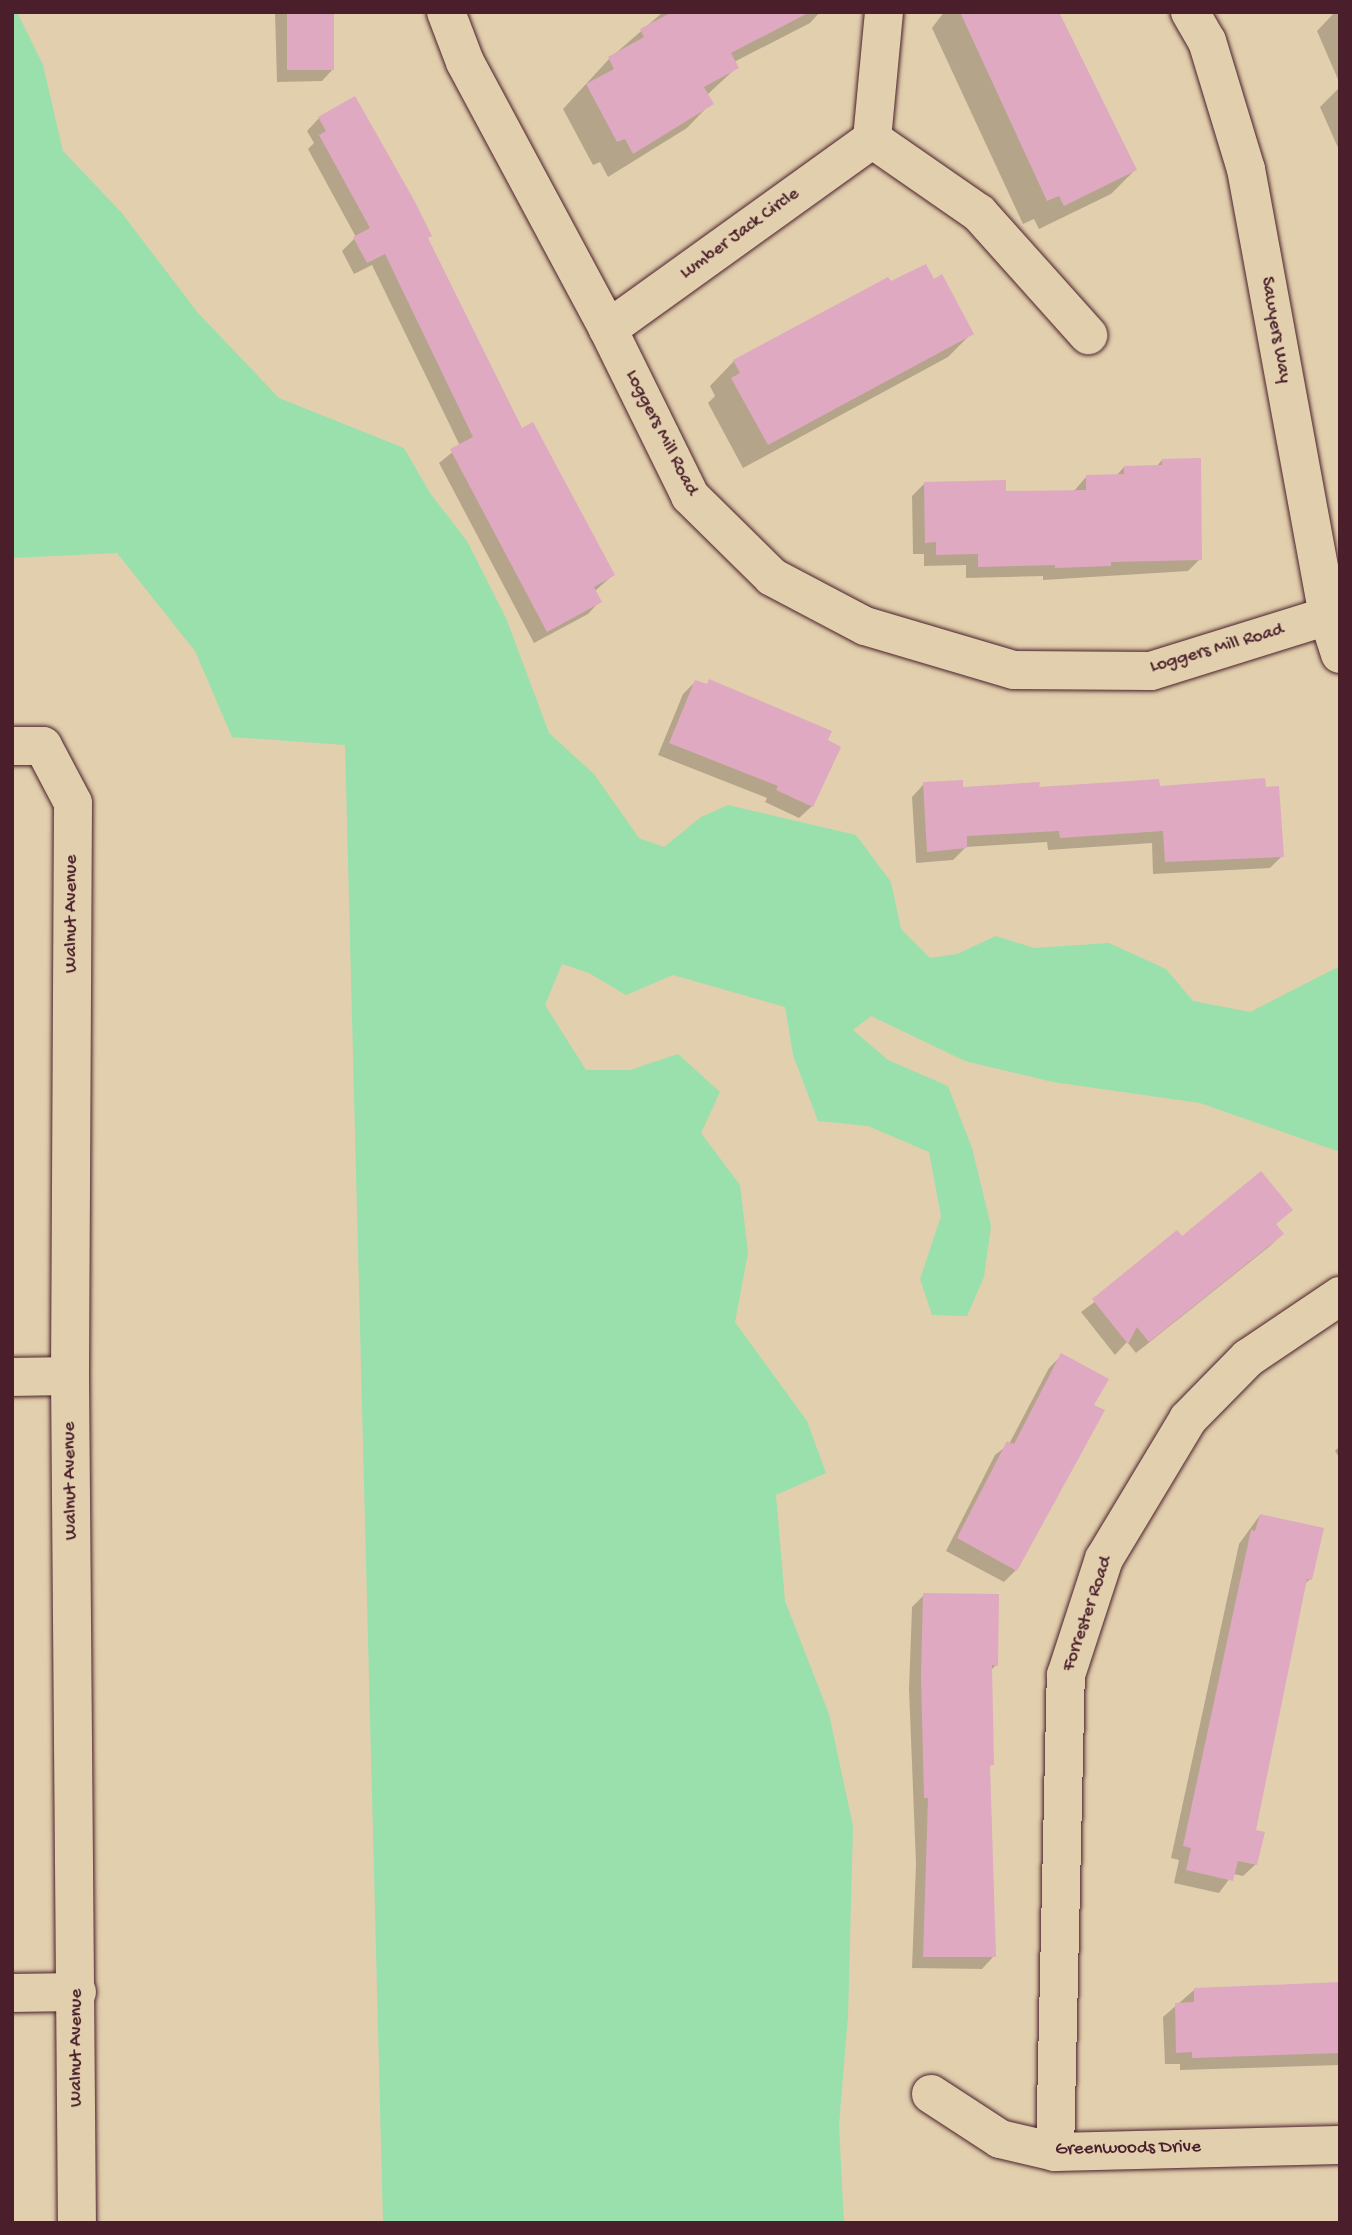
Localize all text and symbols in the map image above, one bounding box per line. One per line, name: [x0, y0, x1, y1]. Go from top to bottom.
street label: Lumber Jack Circle: [676, 183, 804, 285]
street label: Sawyers Way: [1254, 275, 1296, 385]
street label: Loggers Mill Road: [619, 366, 703, 500]
street label: Loggers Mill Road: [1147, 619, 1287, 679]
street label: Walnut Avenue: [61, 855, 83, 973]
street label: Walnut Avenue: [59, 1422, 83, 1540]
street label: Forrester Road: [1058, 1553, 1118, 1675]
street label: Walnut Avenue: [66, 1989, 88, 2107]
street label: Greenwoods Drive: [1055, 2136, 1201, 2162]

